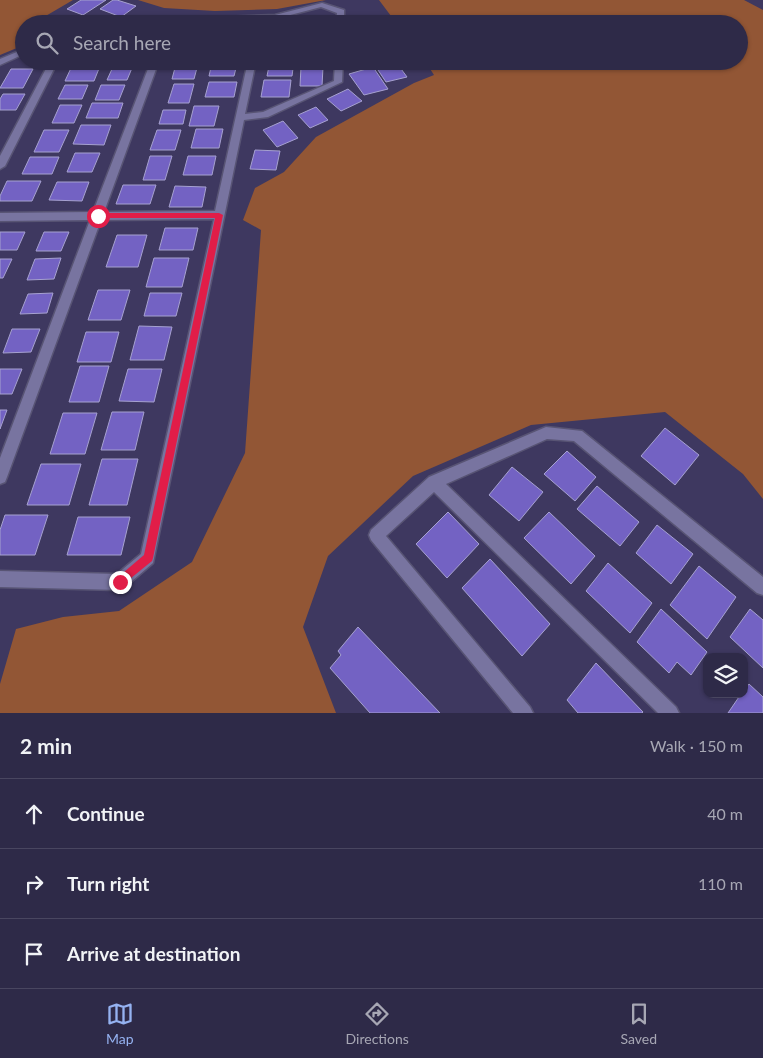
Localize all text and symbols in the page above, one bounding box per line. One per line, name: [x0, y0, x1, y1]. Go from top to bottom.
search box: [15, 15, 748, 70]
icon: search: [33, 29, 61, 57]
text: Search here: [73, 31, 171, 54]
route start: [87, 205, 110, 228]
route end: [109, 571, 132, 594]
map controls: [703, 653, 748, 698]
button: layers: [703, 653, 748, 698]
text: 2 min: [20, 733, 72, 758]
text: Walk · 150 m: [650, 736, 743, 755]
icon: ahead: [20, 800, 48, 828]
text: Continue: [67, 802, 145, 825]
text: 40 m: [707, 804, 743, 823]
icon: right: [20, 870, 48, 898]
text: Turn right: [67, 872, 149, 895]
text: 110 m: [698, 874, 743, 893]
icon: arrive: [20, 940, 48, 968]
text: Arrive at destination: [67, 942, 240, 965]
tab: Map: [106, 1000, 134, 1047]
tab: Directions: [346, 1000, 409, 1047]
tab: Saved: [621, 1000, 657, 1047]

